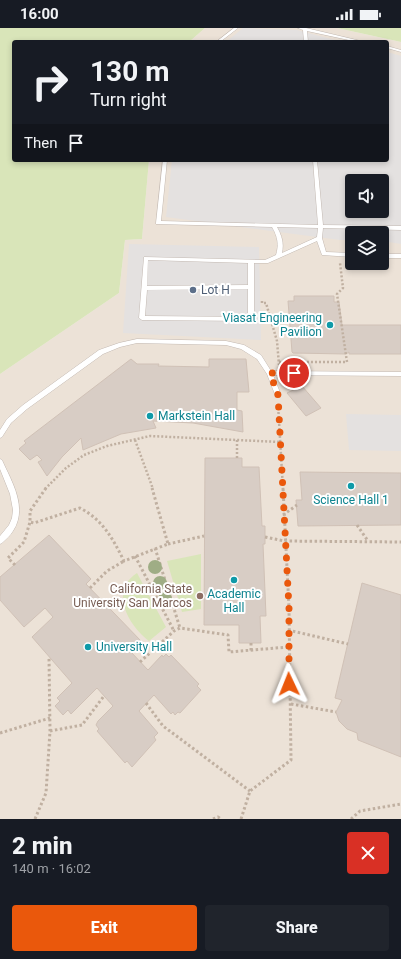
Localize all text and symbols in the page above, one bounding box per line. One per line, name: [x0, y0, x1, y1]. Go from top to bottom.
text: 16:00: [20, 5, 59, 23]
text: 130 m: [90, 55, 169, 88]
icon: right: [24, 56, 76, 108]
text: Turn right: [90, 89, 167, 110]
icon: arrive: [65, 132, 87, 154]
text: Then: [24, 134, 57, 152]
map controls: [345, 174, 389, 270]
button: sound: [345, 174, 389, 218]
button: layers: [345, 226, 389, 270]
place label: Lot H: [201, 283, 230, 297]
marker: Lot H: [188, 285, 198, 295]
place label: Viasat Engineering Pavilion: [222, 311, 322, 339]
marker: Viasat Engineering Pavilion: [325, 320, 335, 330]
pin: [277, 356, 311, 390]
icon: arrive: [283, 362, 305, 384]
place label: Markstein Hall: [158, 409, 235, 423]
marker: Markstein Hall: [145, 411, 155, 421]
marker: Science Hall 1: [346, 481, 356, 491]
place label: Science Hall 1: [313, 493, 389, 507]
marker: Academic Hall: [229, 575, 239, 585]
place label: California State University San Marcos: [73, 582, 192, 610]
place label: Academic Hall: [207, 587, 261, 615]
marker: California State University San Marcos: [195, 591, 205, 601]
place label: University Hall: [96, 640, 172, 654]
marker: University Hall: [83, 642, 93, 652]
position arrow: [268, 663, 310, 705]
text: 2 min: [12, 832, 73, 860]
button: close: [347, 832, 389, 874]
text: 140 m · 16:02: [12, 861, 91, 876]
button: Exit: [12, 905, 197, 951]
button: Share: [205, 905, 389, 951]

